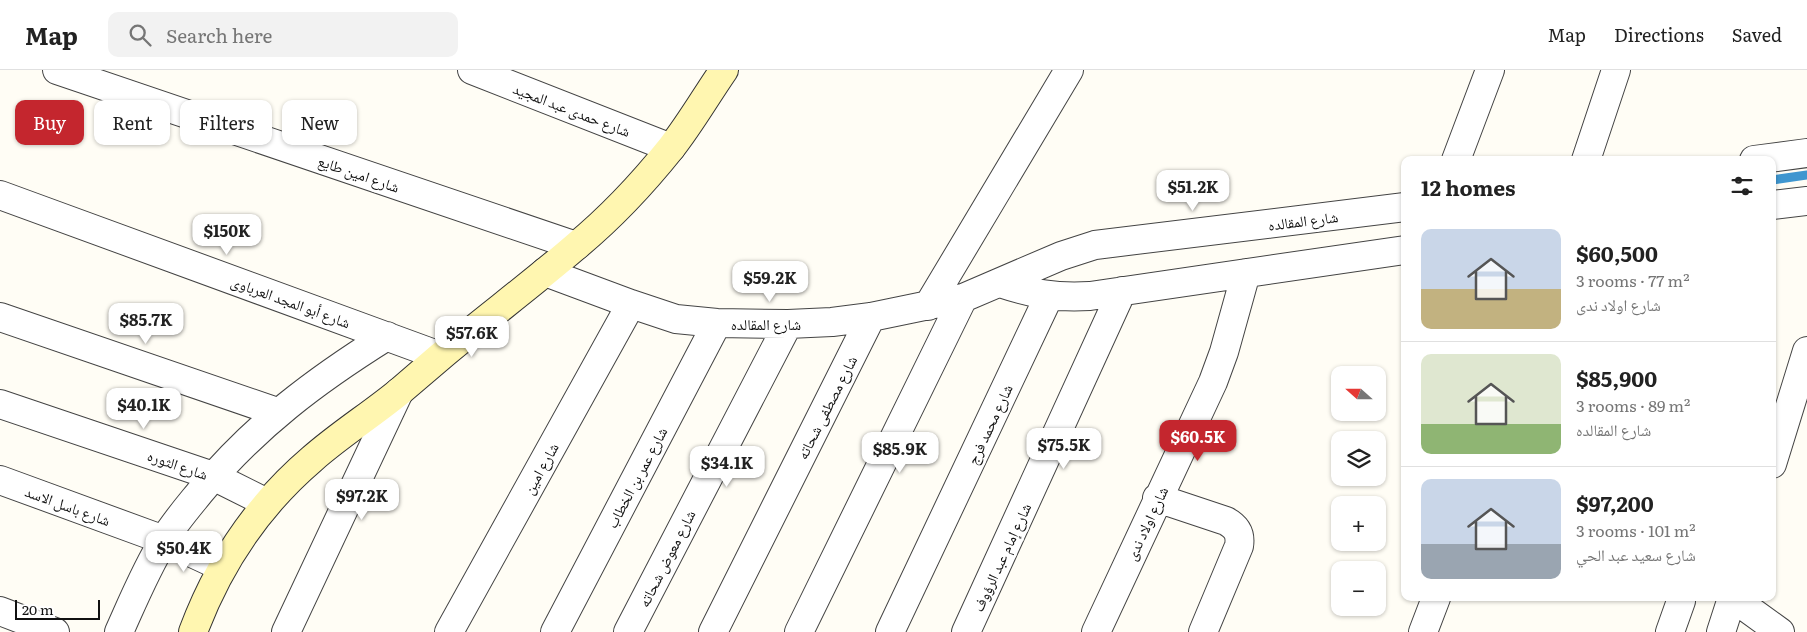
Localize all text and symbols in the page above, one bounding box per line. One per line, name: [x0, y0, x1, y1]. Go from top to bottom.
search box: [108, 12, 458, 57]
text: Map: [25, 17, 78, 52]
icon: search: [126, 21, 154, 49]
text: Search here: [166, 21, 272, 49]
text: Map: [1548, 21, 1586, 48]
text: Directions: [1614, 21, 1704, 48]
text: Saved: [1732, 21, 1782, 48]
street label: شارع حمدى عبد المجيد: [510, 76, 634, 142]
chip: Buy: [15, 100, 84, 145]
chip: Rent: [94, 100, 170, 145]
chip: Filters: [180, 100, 272, 145]
chip: New: [282, 100, 357, 145]
street label: شارع امين طايع: [315, 148, 403, 198]
pin: $51.2K: [1152, 170, 1234, 212]
text: 12 homes: [1421, 171, 1515, 202]
icon: filters: [1728, 172, 1756, 200]
text: $51.2K: [1167, 174, 1219, 198]
street label: شارع المقالده: [1267, 204, 1339, 236]
pin: $150K: [192, 214, 262, 256]
text: $150K: [203, 218, 251, 242]
text: $60,500: [1576, 237, 1658, 268]
icon: home: [1461, 249, 1521, 309]
pin: $59.2K: [729, 260, 811, 303]
text: $59.2K: [743, 265, 797, 289]
text: 3 rooms · 77 m²: [1576, 268, 1690, 292]
street label: شارع أبو المجد العرباوى: [228, 269, 354, 333]
text: شارع اولاد ندى: [1576, 292, 1661, 316]
pin: $85.7K: [105, 302, 187, 345]
text: $85.7K: [120, 307, 172, 331]
street label: شارع المقالده: [731, 312, 801, 335]
pin: $57.6K: [431, 316, 513, 358]
text: $57.6K: [446, 320, 498, 344]
street label: شارع مصطفى شحاته: [790, 351, 862, 463]
text: $85,900: [1576, 362, 1657, 393]
north arrow: [1331, 366, 1386, 421]
map controls: [1331, 366, 1386, 616]
icon: home: [1461, 374, 1521, 434]
street label: شارع محمد فرج: [960, 380, 1018, 468]
pin: $40.1K: [103, 388, 185, 430]
text: $40.1K: [117, 392, 171, 416]
text: 3 rooms · 89 m²: [1576, 393, 1690, 417]
text: شارع المقالده: [1576, 417, 1651, 441]
pin: $60.5K: [1157, 420, 1239, 462]
street label: شارع عمر بن الخطاب: [600, 422, 672, 532]
text: $60.5K: [1170, 424, 1226, 448]
pin: $75.5K: [1023, 428, 1105, 470]
button: layers: [1331, 431, 1386, 486]
pin: $85.9K: [859, 432, 941, 474]
text: $75.5K: [1037, 432, 1091, 456]
text: $85.9K: [873, 436, 927, 460]
street label: شارع امين: [516, 438, 564, 498]
street label: شارع الثوره: [145, 443, 211, 485]
pin: $34.1K: [686, 446, 768, 488]
text: $34.1K: [701, 450, 753, 474]
pin: $97.2K: [321, 478, 403, 521]
street label: شارع باسل الاسد: [22, 479, 114, 531]
street label: شارع اولاد ندى: [1119, 482, 1173, 564]
text: $97.2K: [336, 483, 388, 507]
text: $97,200: [1576, 487, 1654, 518]
button: +: [1331, 496, 1386, 551]
street label: شارع إمام عبد الرؤوف: [966, 499, 1036, 615]
icon: home: [1461, 499, 1521, 559]
street label: شارع معوض شحاته: [632, 505, 701, 611]
text: 3 rooms · 101 m²: [1576, 518, 1696, 542]
pin: $50.4K: [143, 530, 225, 573]
text: $50.4K: [156, 535, 212, 559]
text: شارع سعيد عبد الحي: [1576, 542, 1696, 566]
button: −: [1331, 561, 1386, 616]
scale bar: [15, 597, 100, 620]
text: 20 m: [22, 599, 54, 619]

